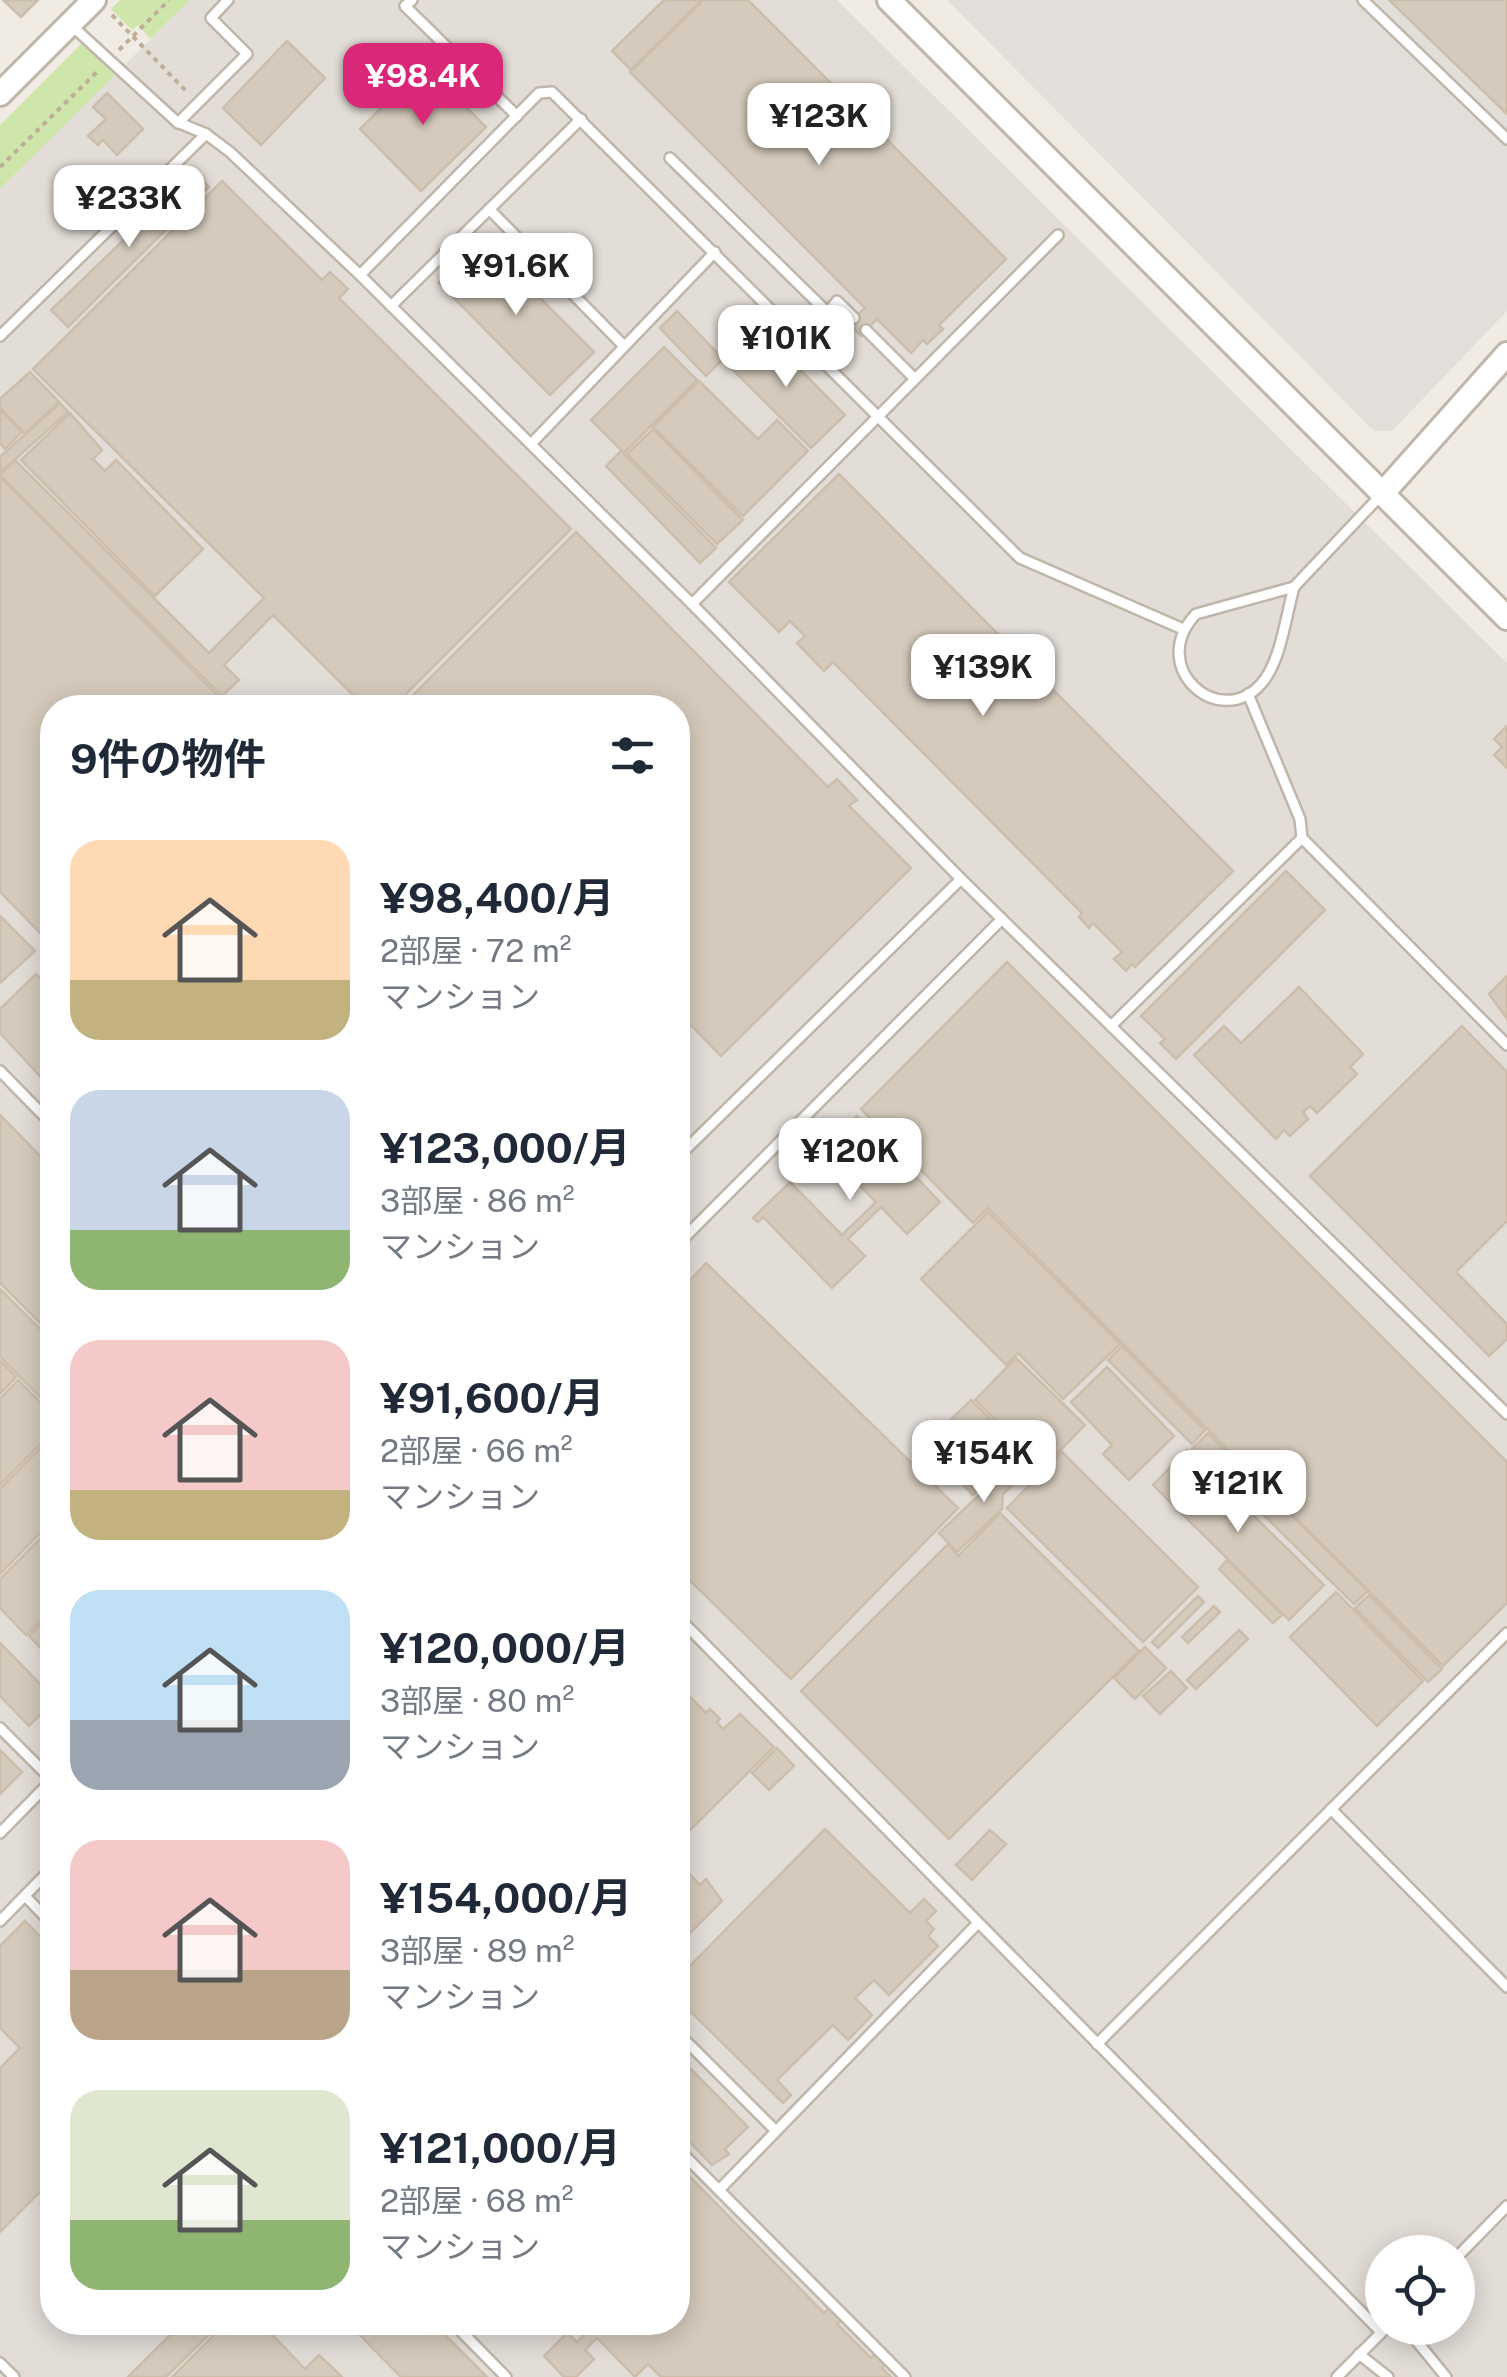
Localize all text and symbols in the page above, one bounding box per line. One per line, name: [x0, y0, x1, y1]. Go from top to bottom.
pin: ¥98.4K: [342, 43, 504, 128]
text: ¥98.4K: [365, 57, 481, 94]
pin: ¥123K: [749, 83, 889, 168]
text: ¥123K: [769, 97, 869, 134]
pin: ¥233K: [59, 165, 199, 250]
text: ¥233K: [76, 179, 182, 216]
pin: ¥91.6K: [435, 233, 597, 318]
text: ¥91.6K: [462, 247, 570, 284]
pin: ¥101K: [716, 305, 856, 390]
text: ¥101K: [740, 319, 832, 356]
pin: ¥139K: [913, 634, 1053, 719]
text: ¥139K: [933, 648, 1033, 685]
icon: filters: [605, 728, 660, 783]
text: 9件の物件: [70, 734, 266, 783]
text: ¥98,400/月: [380, 873, 614, 922]
icon: home: [150, 880, 270, 1000]
text: 2部屋 · 72 m²: [380, 932, 571, 969]
text: マンション: [380, 978, 540, 1015]
pin: ¥120K: [780, 1118, 920, 1203]
text: ¥123,000/月: [380, 1123, 631, 1172]
icon: home: [150, 1130, 270, 1250]
text: ¥120K: [801, 1132, 899, 1169]
text: 3部屋 · 86 m²: [380, 1182, 574, 1219]
text: マンション: [380, 1228, 540, 1265]
text: ¥91,600/月: [380, 1373, 605, 1422]
icon: home: [150, 1380, 270, 1500]
pin: ¥154K: [914, 1420, 1054, 1505]
text: 2部屋 · 66 m²: [380, 1432, 573, 1469]
text: ¥154K: [934, 1434, 1034, 1471]
pin: ¥121K: [1168, 1450, 1308, 1535]
text: ¥121K: [1192, 1464, 1284, 1501]
text: マンション: [380, 1478, 540, 1515]
text: ¥120,000/月: [380, 1623, 630, 1672]
icon: home: [150, 1630, 270, 1750]
text: 3部屋 · 80 m²: [380, 1682, 574, 1719]
text: マンション: [380, 1728, 540, 1765]
text: ¥154,000/月: [380, 1873, 632, 1922]
icon: home: [150, 1880, 270, 2000]
text: 3部屋 · 89 m²: [380, 1932, 575, 1969]
text: マンション: [380, 1978, 540, 2015]
text: ¥121,000/月: [380, 2123, 621, 2172]
icon: home: [150, 2130, 270, 2250]
text: 2部屋 · 68 m²: [380, 2182, 573, 2219]
text: マンション: [380, 2228, 540, 2265]
map controls: [1365, 2235, 1475, 2345]
button: locate: [1365, 2235, 1475, 2345]

